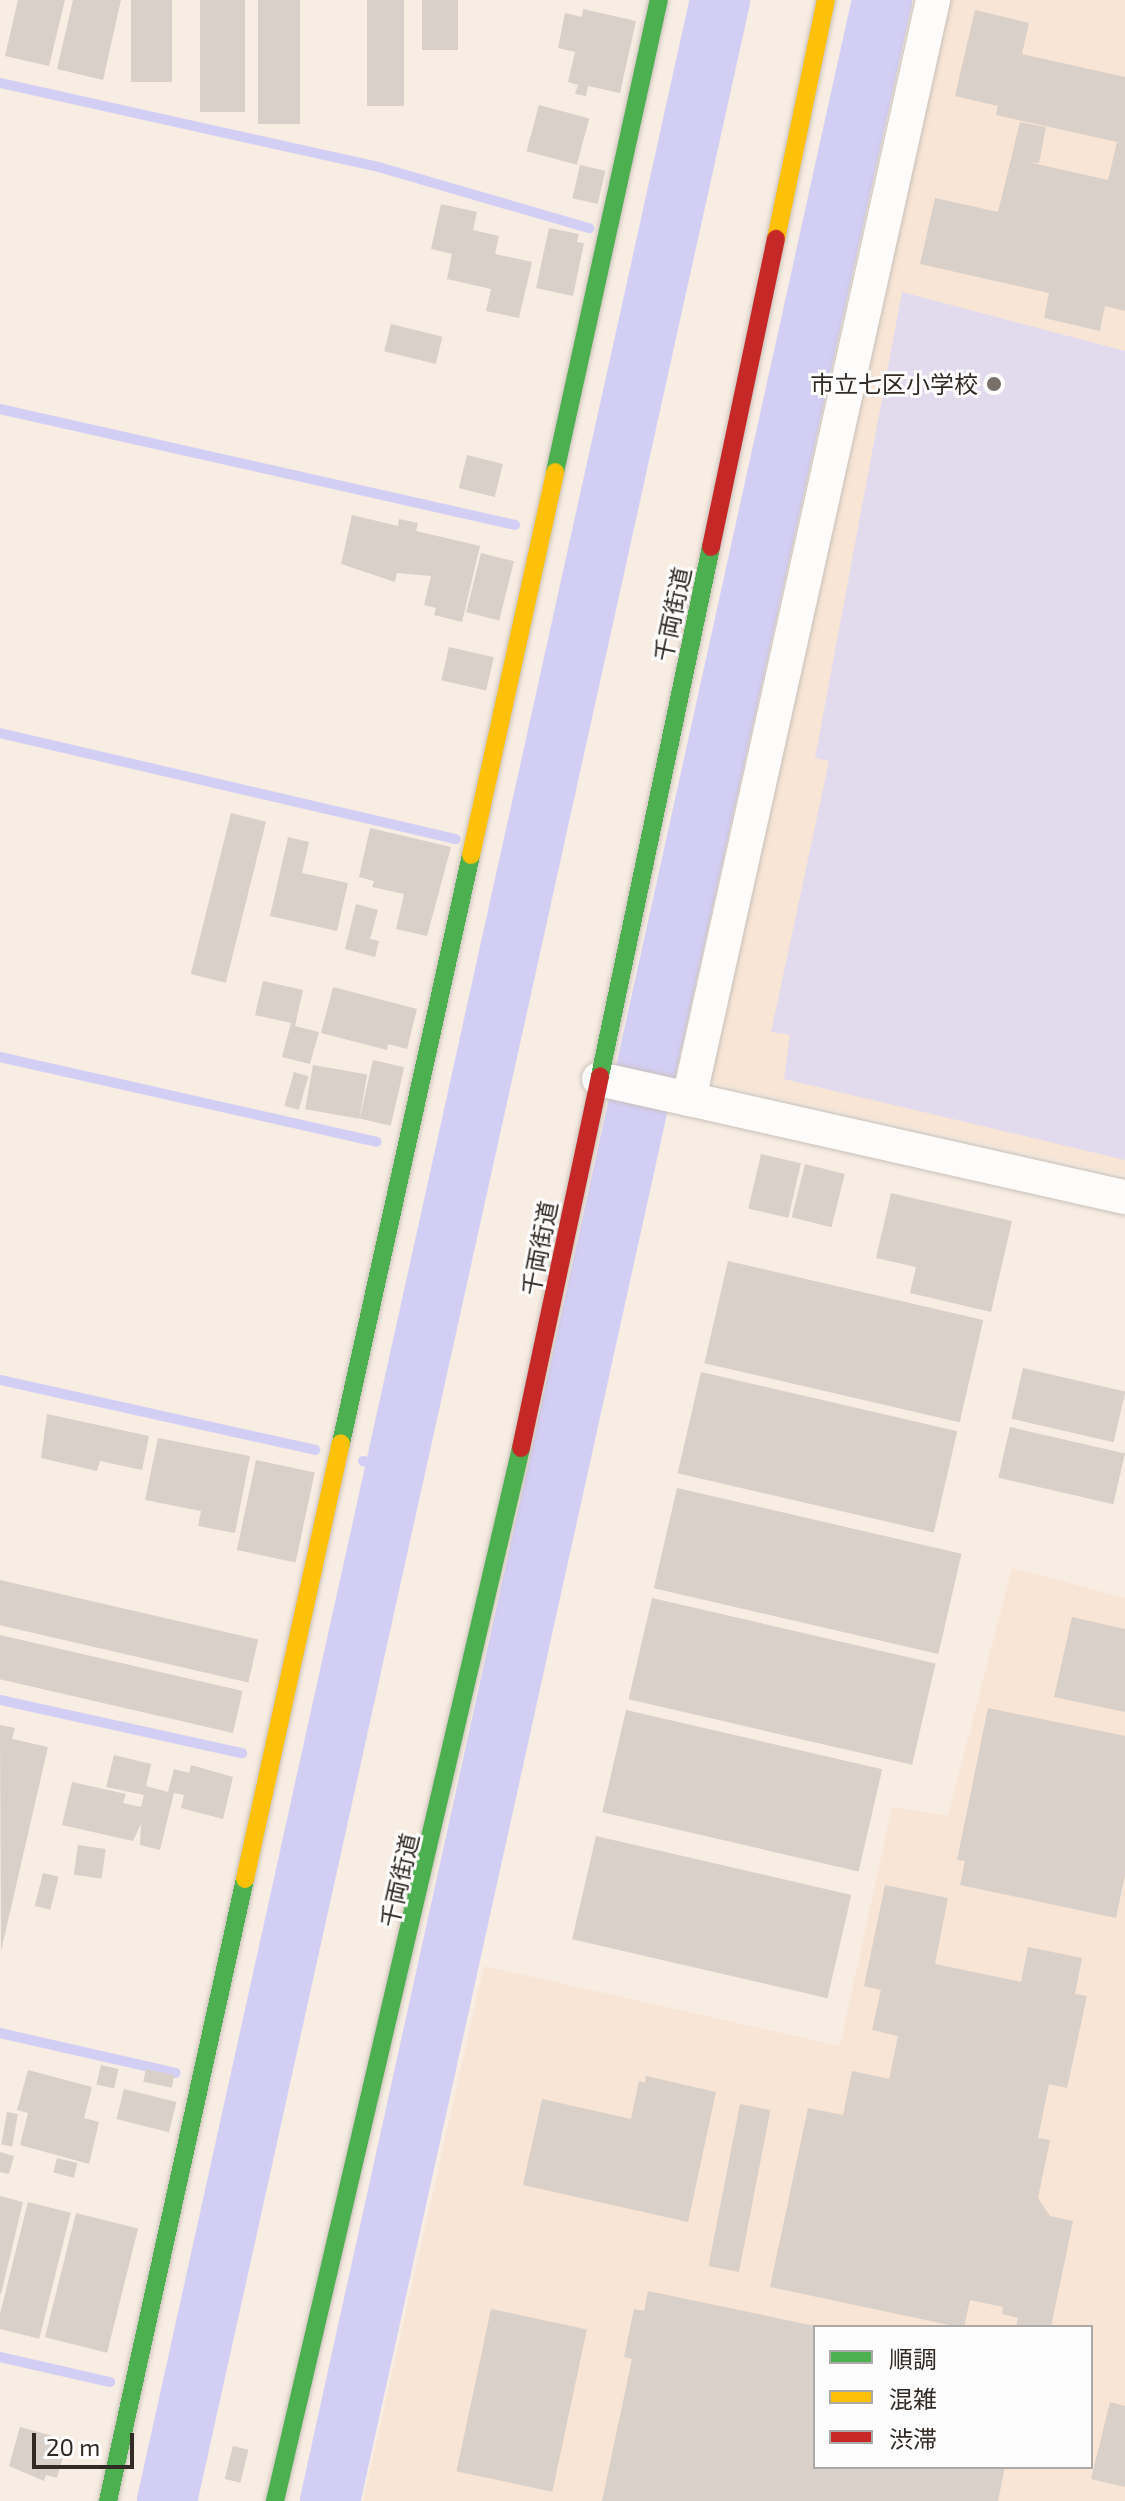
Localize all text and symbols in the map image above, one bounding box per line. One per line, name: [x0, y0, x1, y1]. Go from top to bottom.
place label: 市立七区小学校: [810, 370, 978, 398]
marker: 市立七区小学校: [985, 375, 1003, 393]
street label: 千両街道: [648, 564, 696, 664]
street label: 千両街道: [516, 1198, 562, 1298]
street label: 千両街道: [374, 1830, 424, 1930]
legend: [813, 2325, 1093, 2469]
text: 順調: [889, 2344, 937, 2373]
text: 混雑: [889, 2384, 937, 2413]
scale bar: [36, 2417, 138, 2467]
text: 渋滞: [889, 2424, 937, 2453]
text: 20 m: [46, 2432, 100, 2461]

